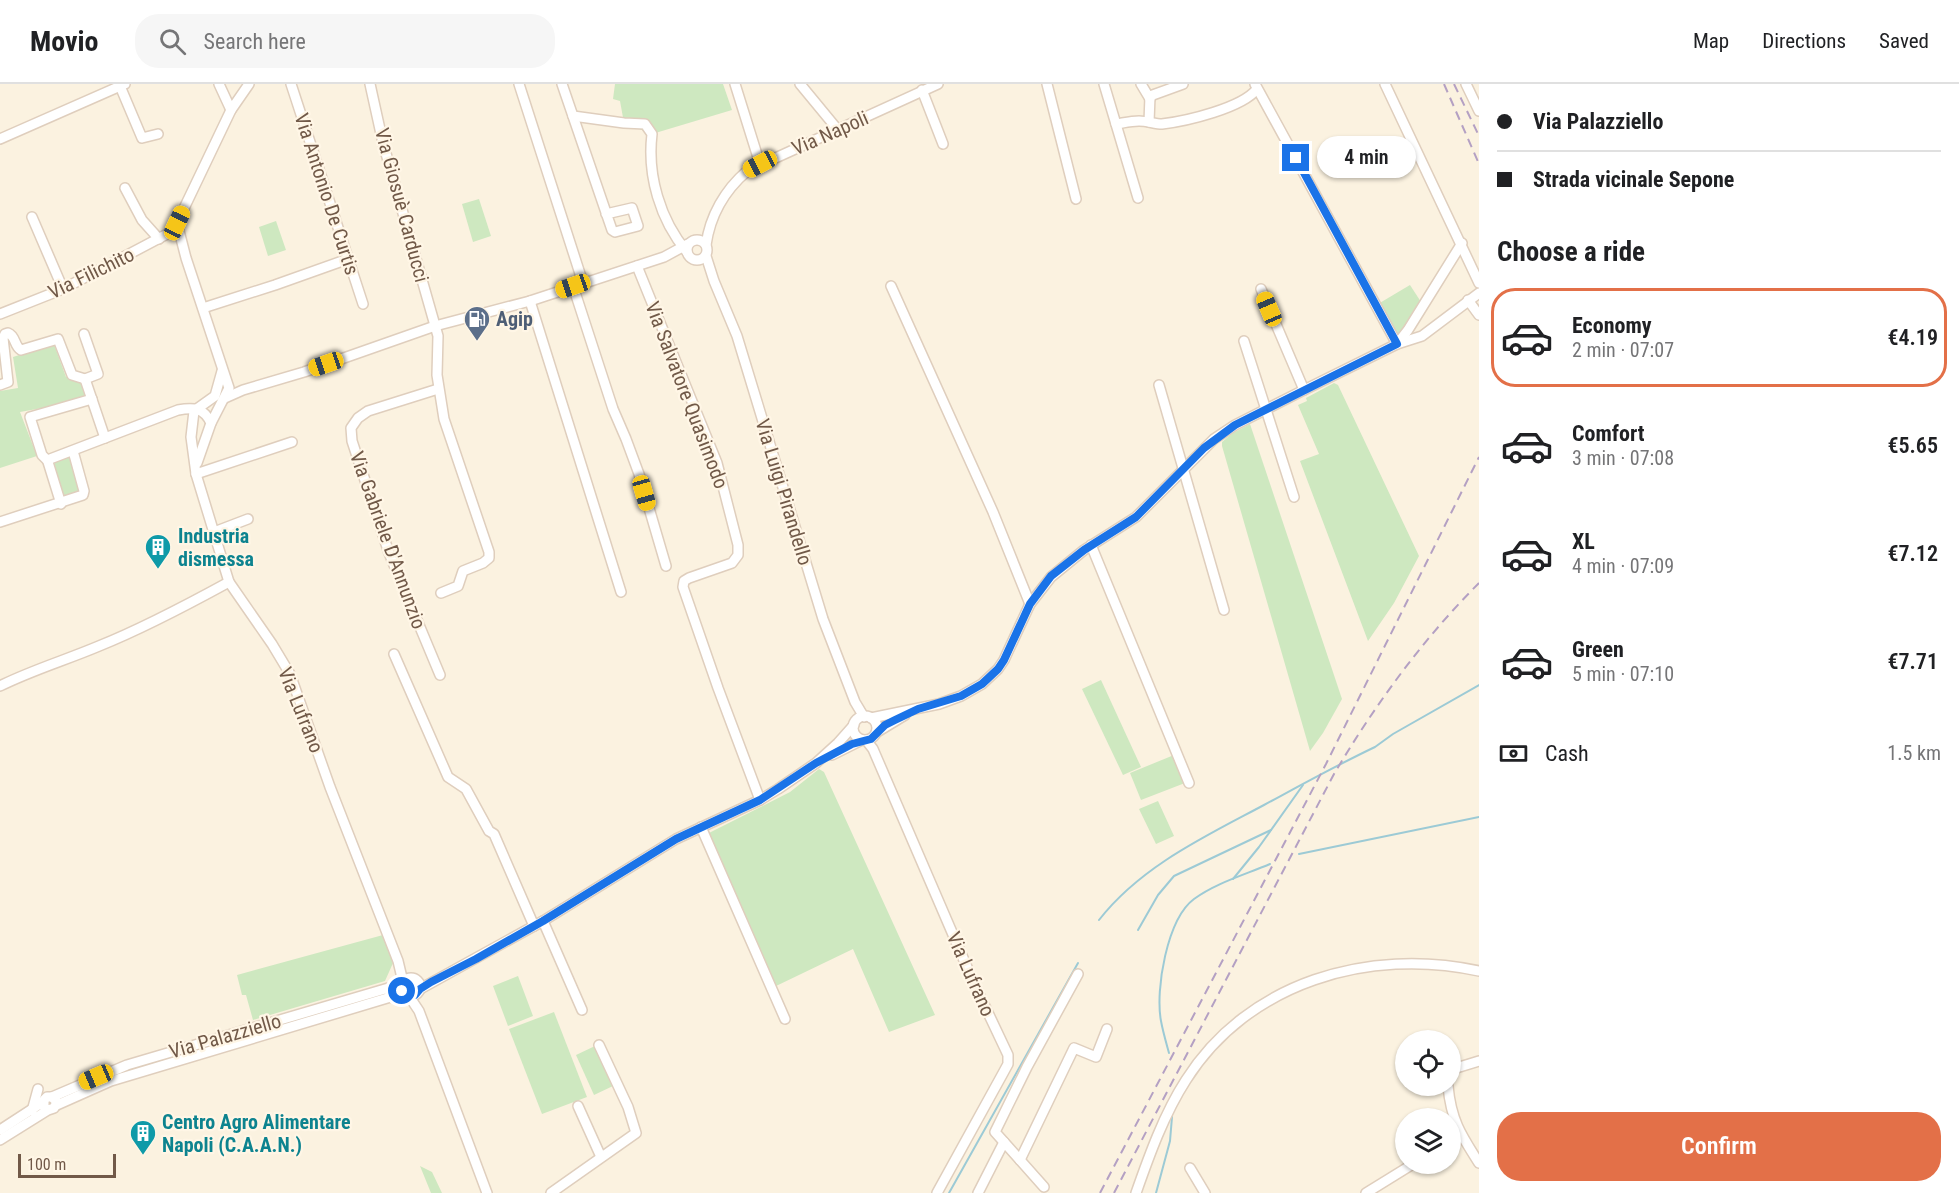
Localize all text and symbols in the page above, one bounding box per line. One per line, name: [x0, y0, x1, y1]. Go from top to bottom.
search box: [135, 14, 555, 68]
text: Movio: [30, 25, 99, 58]
icon: search: [156, 25, 189, 58]
text: Search here: [204, 29, 306, 54]
text: Map: [1693, 29, 1729, 53]
text: Directions: [1762, 29, 1846, 53]
text: Saved: [1879, 29, 1929, 53]
street label: Via Napoli: [788, 106, 872, 160]
text: Via Palazziello: [1533, 109, 1663, 134]
street label: Via Antonio De Curtis: [290, 110, 364, 278]
street label: Via Giosuè Carducci: [370, 125, 434, 285]
callout: 4 min: [1317, 137, 1416, 179]
route end: [1282, 144, 1309, 171]
text: 4 min: [1344, 145, 1389, 169]
car: [740, 148, 780, 180]
text: Strada vicinale Sepone: [1533, 167, 1734, 192]
car: [161, 203, 193, 243]
text: Choose a ride: [1497, 236, 1645, 268]
street label: Via Filichito: [44, 242, 138, 304]
car: [553, 272, 593, 300]
car: [1254, 289, 1284, 329]
street label: Via Salvatore Quasimodo: [640, 298, 734, 492]
fuel station icon: Agip: [462, 304, 492, 342]
place label: Agip: [496, 307, 533, 331]
icon: car: [1500, 311, 1554, 365]
text: Economy: [1572, 313, 1652, 338]
text: €4.19: [1887, 325, 1938, 350]
text: 2 min · 07:07: [1572, 338, 1674, 362]
car: [306, 350, 346, 378]
street label: Via Luigi Pirandello: [750, 416, 818, 568]
icon: car: [1500, 419, 1554, 473]
text: Comfort: [1572, 421, 1645, 446]
text: €5.65: [1887, 433, 1938, 458]
text: 3 min · 07:08: [1572, 446, 1674, 470]
street label: Via Gabriele D'Annunzio: [345, 448, 431, 632]
car: [630, 473, 658, 513]
place label: Industria dismessa: [178, 524, 254, 571]
icon: car: [1500, 527, 1554, 581]
text: XL: [1572, 529, 1595, 554]
building icon: Industria dismessa: [143, 532, 173, 570]
text: €7.12: [1887, 541, 1938, 566]
text: 4 min · 07:09: [1572, 554, 1674, 578]
icon: car: [1500, 635, 1554, 689]
text: Green: [1572, 637, 1624, 662]
text: €7.71: [1887, 649, 1938, 674]
text: 5 min · 07:10: [1572, 662, 1674, 686]
street label: Via Lufrano: [273, 664, 329, 756]
icon: cash: [1497, 737, 1530, 770]
text: Cash: [1545, 741, 1589, 766]
text: 1.5 km: [1887, 741, 1941, 765]
street label: Via Lufrano: [942, 928, 1000, 1020]
route start: [388, 977, 415, 1004]
street label: Via Palazziello: [166, 1009, 284, 1063]
map controls: [1395, 1030, 1461, 1174]
button: locate: [1395, 1030, 1461, 1096]
car: [76, 1062, 116, 1092]
button: layers: [1395, 1108, 1461, 1174]
place label: Centro Agro Alimentare Napoli (C.A.A.N.): [162, 1110, 350, 1157]
button: Confirm: [1497, 1112, 1941, 1181]
building icon: Centro Agro Alimentare Napoli (C.A.A.N.): [128, 1118, 158, 1156]
scale bar: [18, 1151, 116, 1178]
text: 100 m: [27, 1155, 66, 1174]

